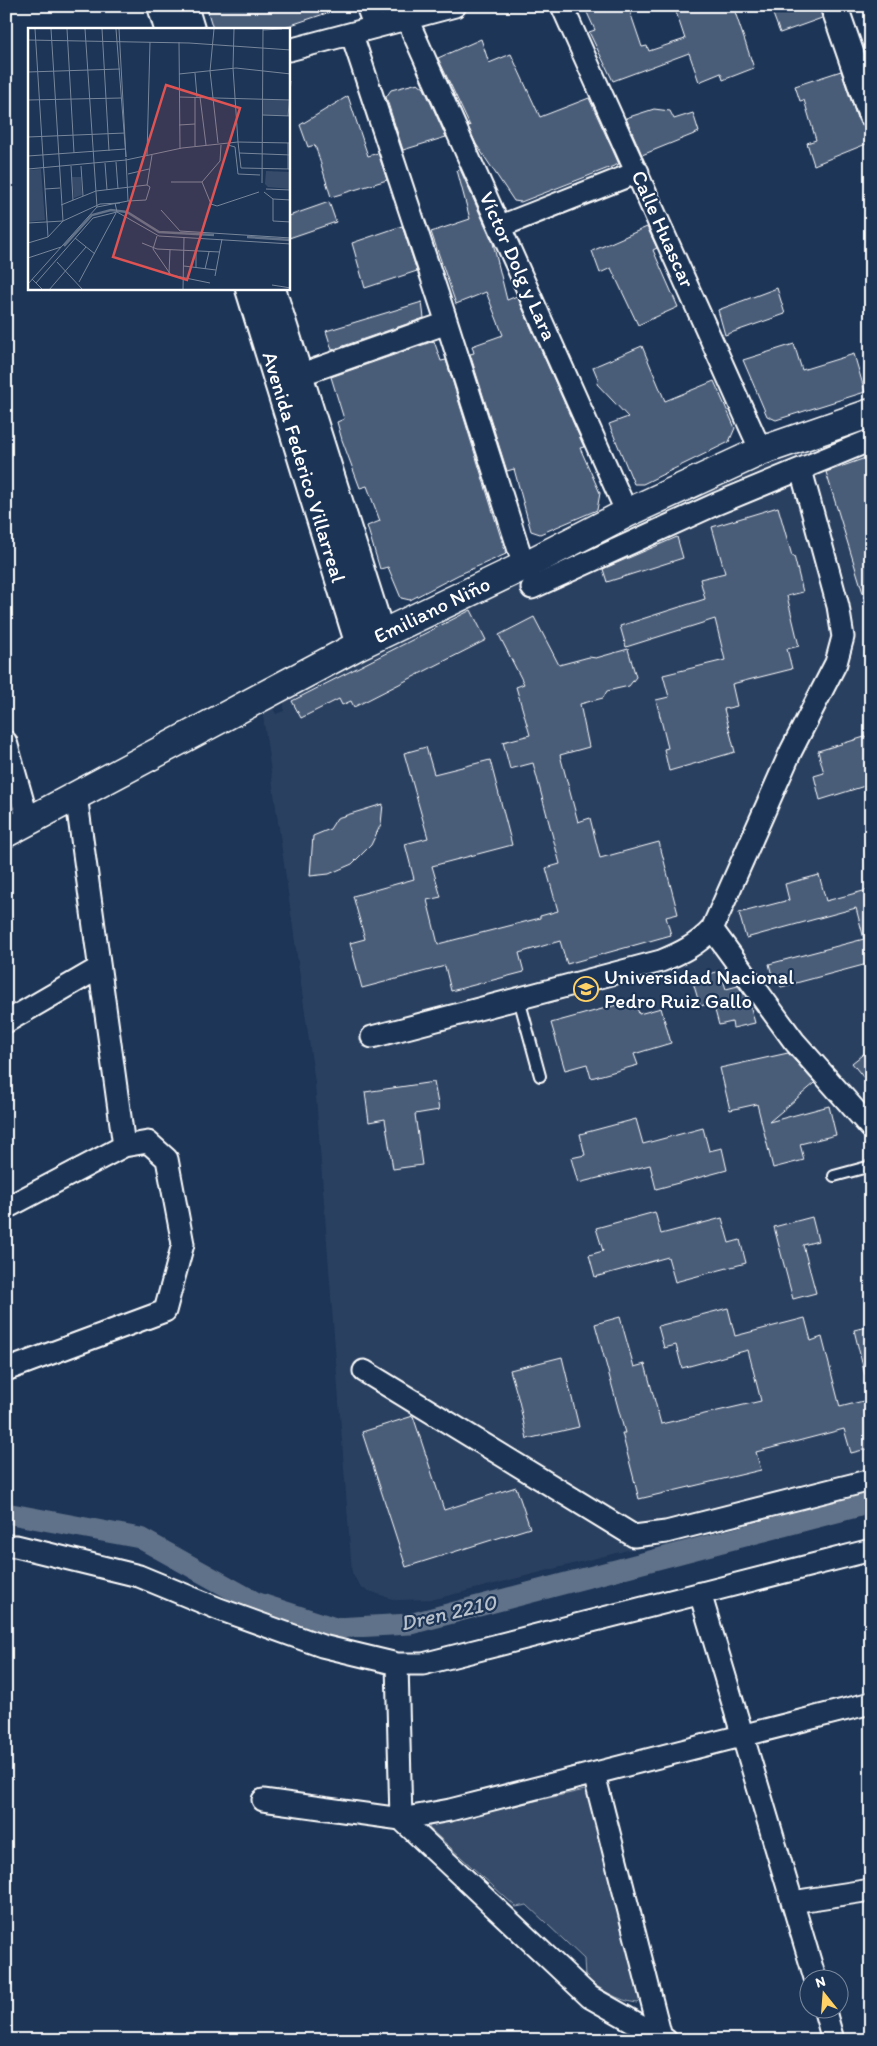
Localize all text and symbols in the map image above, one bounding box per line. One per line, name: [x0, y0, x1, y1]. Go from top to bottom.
inset map: [28, 28, 290, 290]
street label: Calle Huascar: [626, 166, 700, 291]
street label: Víctor Dolg y Lara: [474, 188, 562, 344]
street label: Avenida Federico Villarreal: [257, 348, 352, 585]
street label: Emiliano Niño: [370, 571, 494, 648]
place label: Universidad Nacional Pedro Ruiz Gallo: [604, 964, 794, 1013]
school or university icon: Universidad Nacional Pedro Ruiz Gallo: [573, 976, 599, 1002]
water label: Dren 2210: [398, 1588, 500, 1637]
north arrow: [800, 1968, 850, 2018]
text: N: [813, 1973, 827, 1992]

